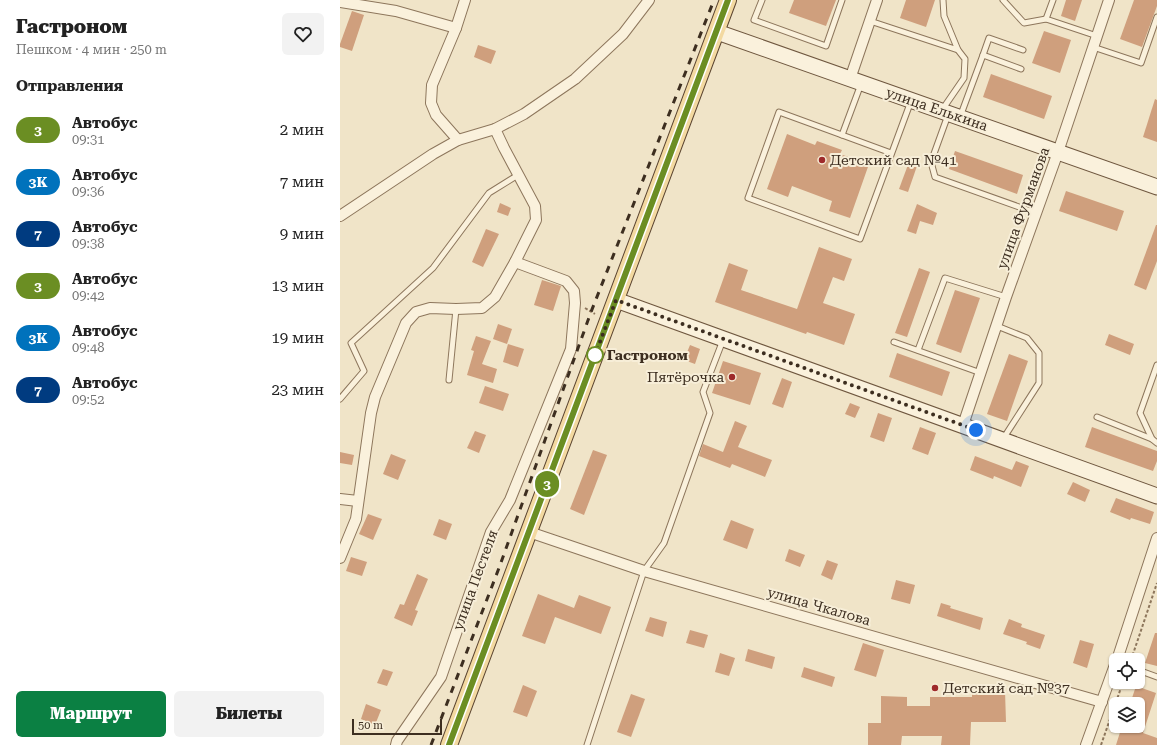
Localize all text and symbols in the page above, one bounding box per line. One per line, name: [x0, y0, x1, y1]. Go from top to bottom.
button: heart: [282, 13, 324, 55]
text: Гастроном: [16, 15, 127, 38]
text: Пешком · 4 мин · 250 m: [16, 42, 167, 57]
text: Отправления: [16, 77, 123, 95]
street label: улица Елькина: [884, 84, 990, 134]
text: Автобус: [72, 114, 138, 132]
text: 2 мин: [280, 121, 324, 139]
text: 3: [34, 122, 42, 138]
text: 09:31: [72, 132, 104, 147]
street label: улица Фурманова: [994, 145, 1053, 271]
place label: Детский сад №41: [830, 152, 957, 168]
marker: Детский сад №41: [817, 155, 827, 165]
text: Автобус: [72, 166, 138, 184]
text: 7 мин: [280, 173, 324, 191]
text: 3К: [29, 174, 47, 190]
text: 09:36: [72, 184, 104, 199]
text: Автобус: [72, 218, 138, 236]
text: 9 мин: [280, 225, 324, 243]
text: 7: [34, 226, 42, 242]
text: 09:38: [72, 236, 104, 251]
text: Автобус: [72, 270, 138, 288]
text: 13 мин: [271, 277, 324, 295]
text: 3: [34, 278, 42, 294]
text: 09:42: [72, 288, 104, 303]
text: Автобус: [72, 322, 138, 340]
text: 19 мин: [271, 329, 324, 347]
text: 3К: [29, 330, 47, 346]
text: 09:48: [72, 340, 104, 355]
marker: Гастроном: [586, 346, 604, 364]
place label: Гастроном: [607, 347, 688, 363]
place label: Пятёрочка: [647, 369, 724, 385]
marker: Пятёрочка: [727, 372, 737, 382]
text: Автобус: [72, 374, 138, 392]
text: 23 мин: [271, 381, 324, 399]
text: 7: [34, 382, 42, 398]
text: 09:52: [72, 392, 104, 407]
your location: [966, 420, 986, 440]
line badge: 3: [534, 471, 560, 497]
text: 3: [543, 476, 551, 492]
street label: улица Пестеля: [449, 528, 501, 632]
street label: улица Чкалова: [766, 584, 873, 628]
map controls: [1109, 653, 1145, 733]
button: locate: [1109, 653, 1145, 689]
place label: Детский сад №37: [943, 680, 1070, 696]
marker: Детский сад №37: [930, 683, 940, 693]
button: Маршрут: [16, 691, 166, 737]
button: Билеты: [174, 691, 324, 737]
button: layers: [1109, 697, 1145, 733]
scale bar: [352, 717, 442, 736]
text: 50 m: [358, 719, 383, 732]

